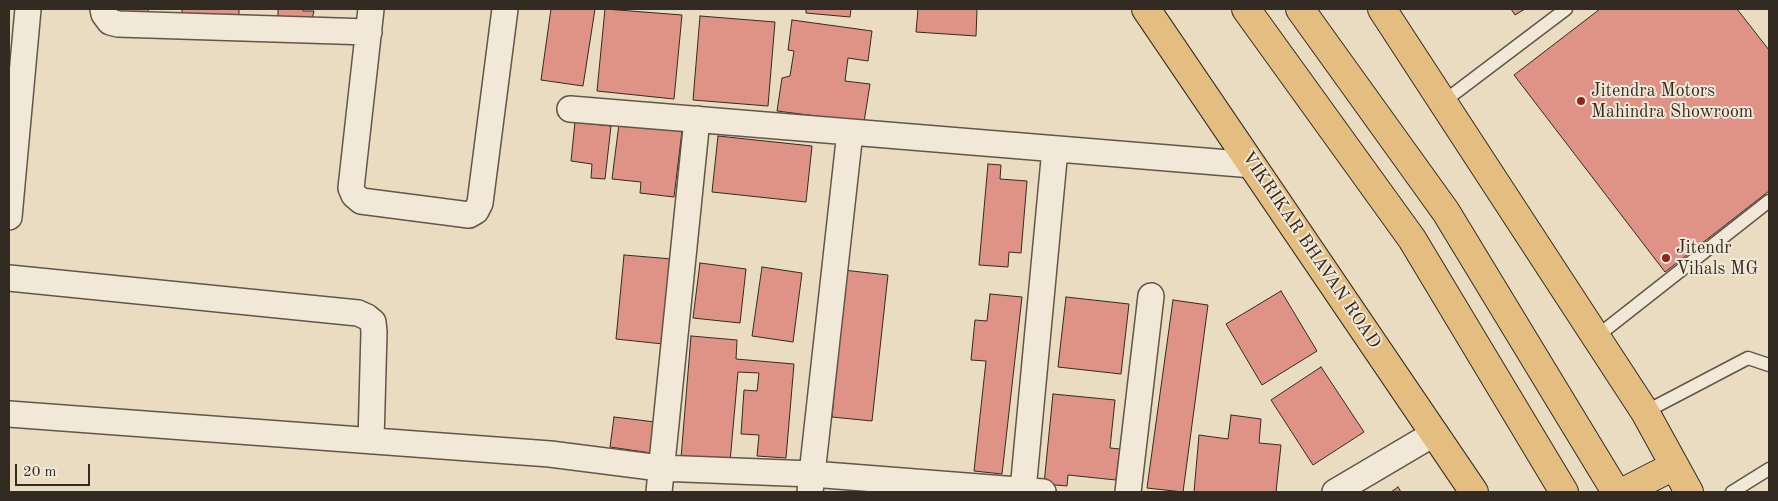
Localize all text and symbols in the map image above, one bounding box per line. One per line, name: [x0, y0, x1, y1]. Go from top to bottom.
place label: Jitendra Motors Mahindra Showroom: [1591, 80, 1753, 122]
marker: Jitendra Motors Mahindra Showroom: [1575, 95, 1587, 107]
street label: VIKRIKAR BHAVAN ROAD: [1237, 147, 1385, 353]
place label: Jitendr Vihals MG: [1676, 237, 1758, 280]
marker: Jitendr Vihals MG: [1660, 252, 1672, 264]
scale bar: [18, 454, 92, 486]
text: 20 m: [23, 465, 57, 480]

